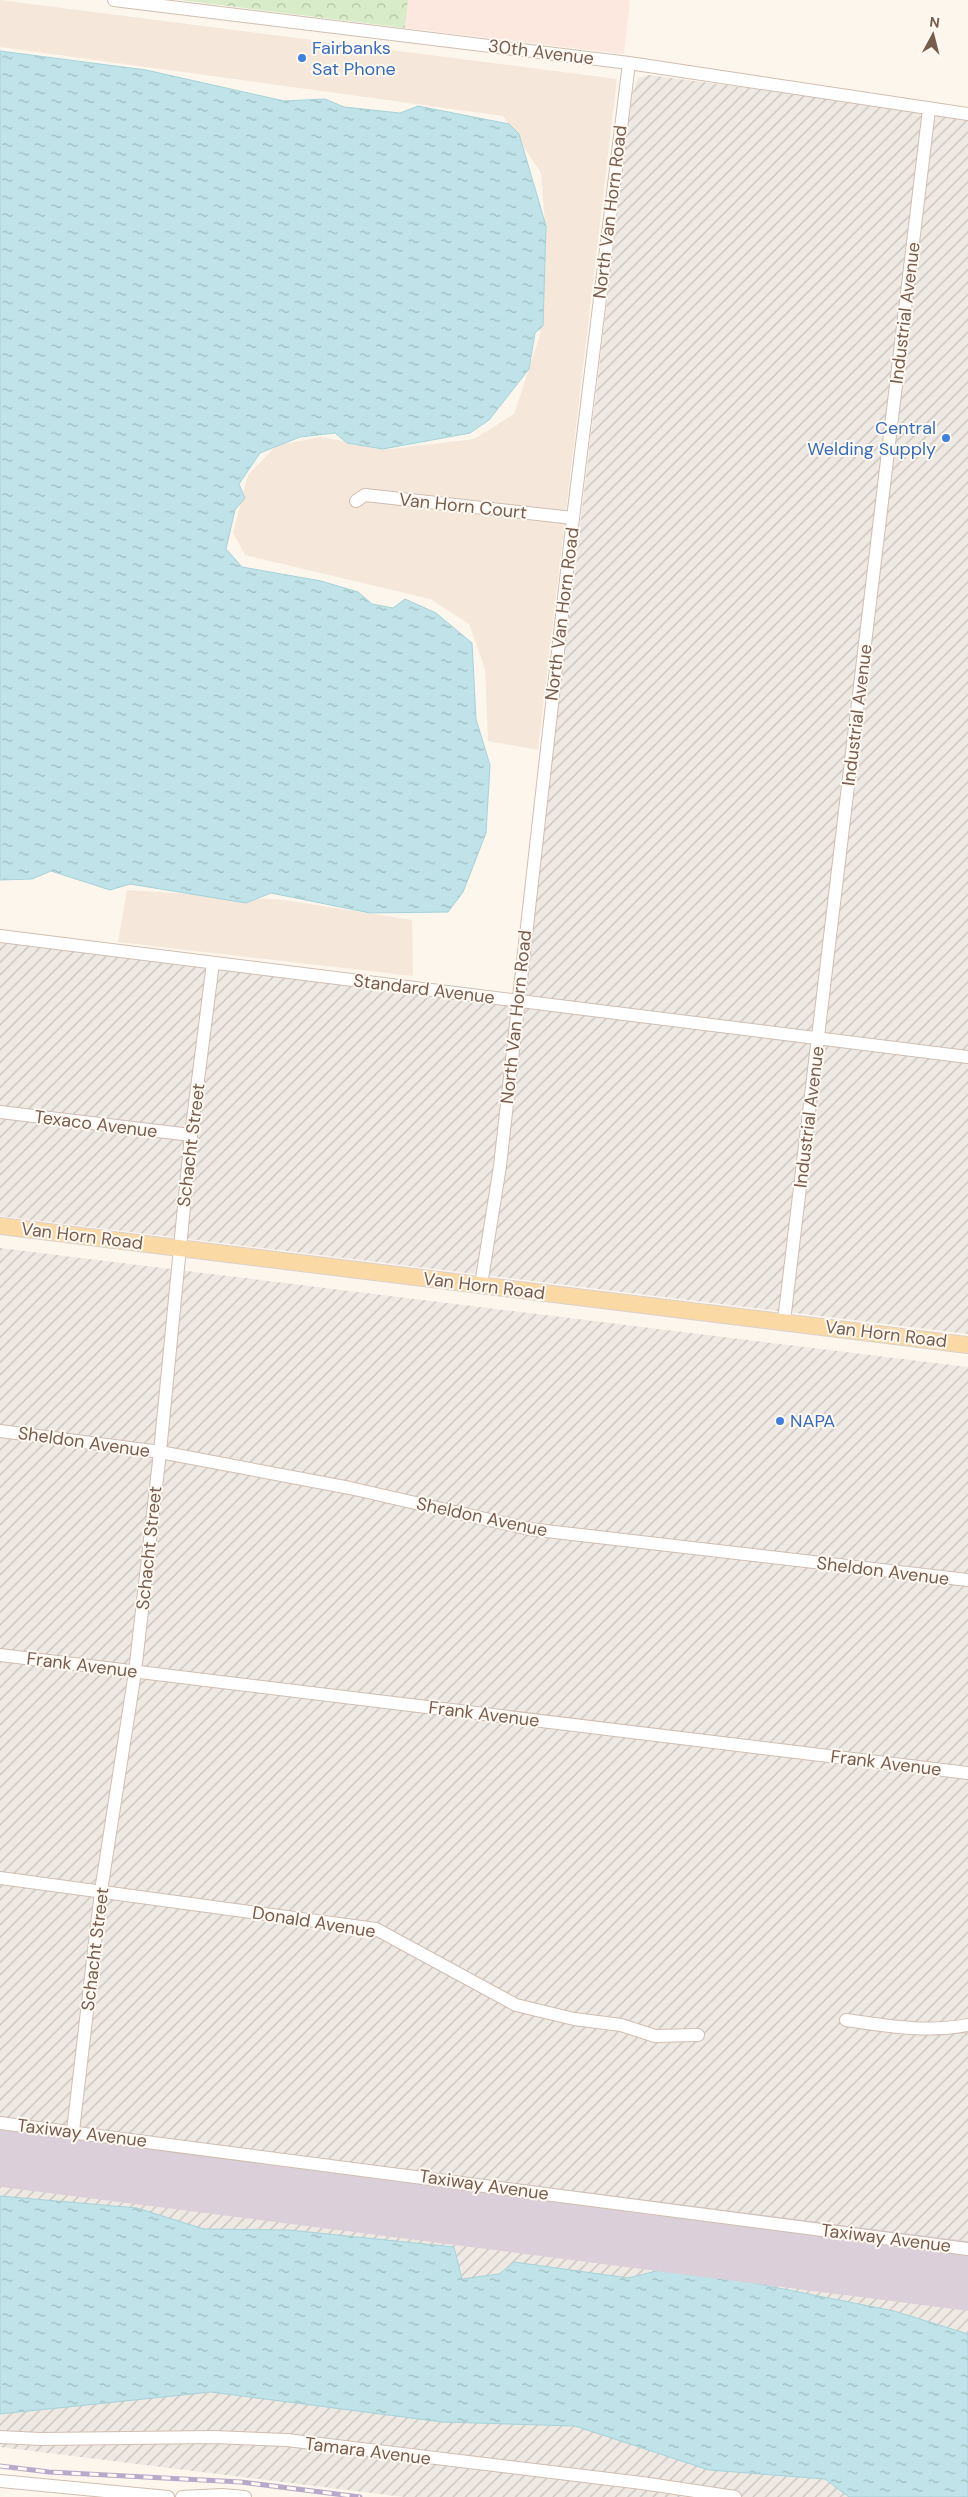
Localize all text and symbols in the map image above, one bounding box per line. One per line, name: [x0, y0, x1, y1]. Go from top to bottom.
north arrow: [908, 10, 958, 60]
text: N: [928, 13, 941, 32]
street label: 30th Avenue: [487, 34, 595, 70]
place label: Fairbanks Sat Phone: [312, 36, 396, 81]
marker: Fairbanks Sat Phone: [296, 52, 308, 64]
street label: North Van Horn Road: [587, 124, 633, 300]
street label: Industrial Avenue: [884, 241, 926, 385]
place label: Central Welding Supply: [807, 416, 936, 461]
marker: Central Welding Supply: [940, 432, 952, 444]
street label: Van Horn Court: [398, 487, 528, 525]
street label: North Van Horn Road: [539, 526, 585, 702]
street label: Industrial Avenue: [836, 643, 878, 787]
street label: North Van Horn Road: [495, 929, 537, 1105]
street label: Standard Avenue: [352, 968, 496, 1010]
street label: Industrial Avenue: [788, 1045, 830, 1189]
street label: Schacht Street: [172, 1082, 210, 1208]
street label: Texaco Avenue: [33, 1105, 159, 1143]
street label: Van Horn Road: [20, 1217, 144, 1255]
street label: Van Horn Road: [422, 1267, 546, 1305]
street label: Van Horn Road: [824, 1315, 948, 1353]
place label: NAPA: [790, 1409, 835, 1433]
marker: NAPA: [774, 1415, 786, 1427]
street label: Sheldon Avenue: [16, 1421, 152, 1463]
street label: Schacht Street: [131, 1485, 167, 1611]
street label: Sheldon Avenue: [414, 1491, 550, 1543]
street label: Sheldon Avenue: [815, 1551, 951, 1591]
street label: Frank Avenue: [25, 1646, 139, 1684]
street label: Frank Avenue: [427, 1695, 541, 1733]
street label: Frank Avenue: [829, 1744, 943, 1782]
street label: Schacht Street: [76, 1886, 114, 2012]
street label: Donald Avenue: [251, 1900, 377, 1944]
street label: Taxiway Avenue: [16, 2113, 148, 2153]
street label: Taxiway Avenue: [418, 2164, 550, 2206]
street label: Taxiway Avenue: [820, 2218, 952, 2258]
street label: Tamara Avenue: [304, 2431, 432, 2471]

